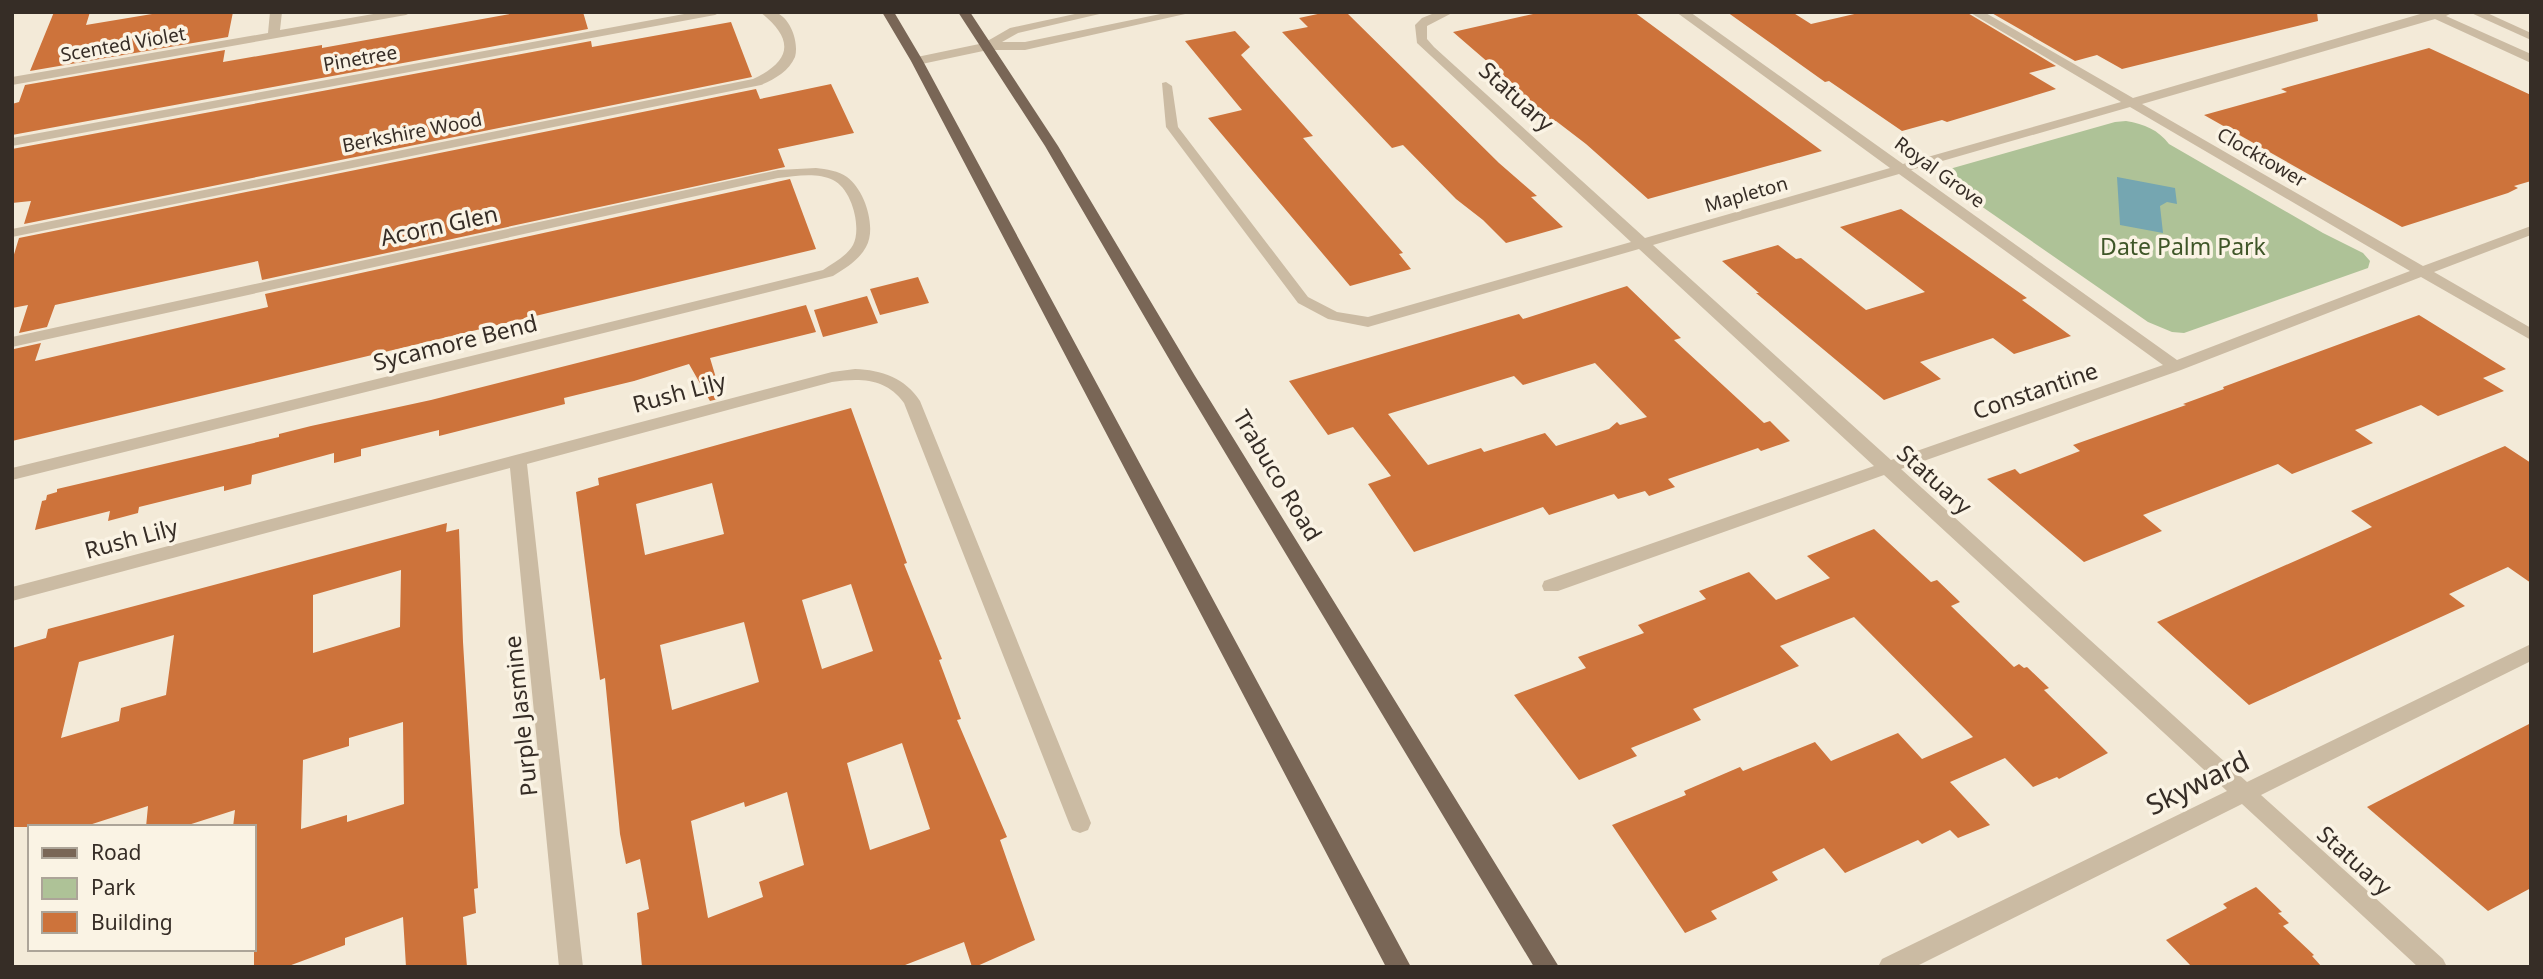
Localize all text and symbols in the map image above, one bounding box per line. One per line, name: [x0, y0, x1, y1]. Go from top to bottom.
street label: Scented Violet: [58, 20, 188, 68]
street label: Pinetree: [321, 39, 399, 77]
street label: Statuary: [1473, 54, 1562, 138]
street label: Berkshire Wood: [340, 106, 484, 158]
street label: Clocktower: [2213, 121, 2312, 193]
street label: Royal Grove: [1890, 130, 1990, 214]
street label: Mapleton: [1701, 170, 1791, 218]
street label: Acorn Glen: [377, 197, 501, 253]
park label: Date Palm Park: [2100, 230, 2267, 262]
street label: Sycamore Bend: [370, 306, 540, 378]
street label: Constantine: [1968, 354, 2102, 426]
street label: Rush Lily: [629, 364, 729, 420]
street label: Trabuco Road: [1226, 403, 1330, 547]
street label: Statuary: [1891, 437, 1980, 521]
street label: Rush Lily: [81, 510, 181, 566]
street label: Purple Jasmine: [496, 634, 544, 798]
street label: Skyward: [2139, 741, 2255, 823]
street label: Statuary: [2311, 818, 2400, 902]
legend: [28, 825, 256, 951]
text: Road: [91, 838, 141, 866]
text: Park: [91, 873, 136, 901]
text: Building: [91, 908, 173, 936]

